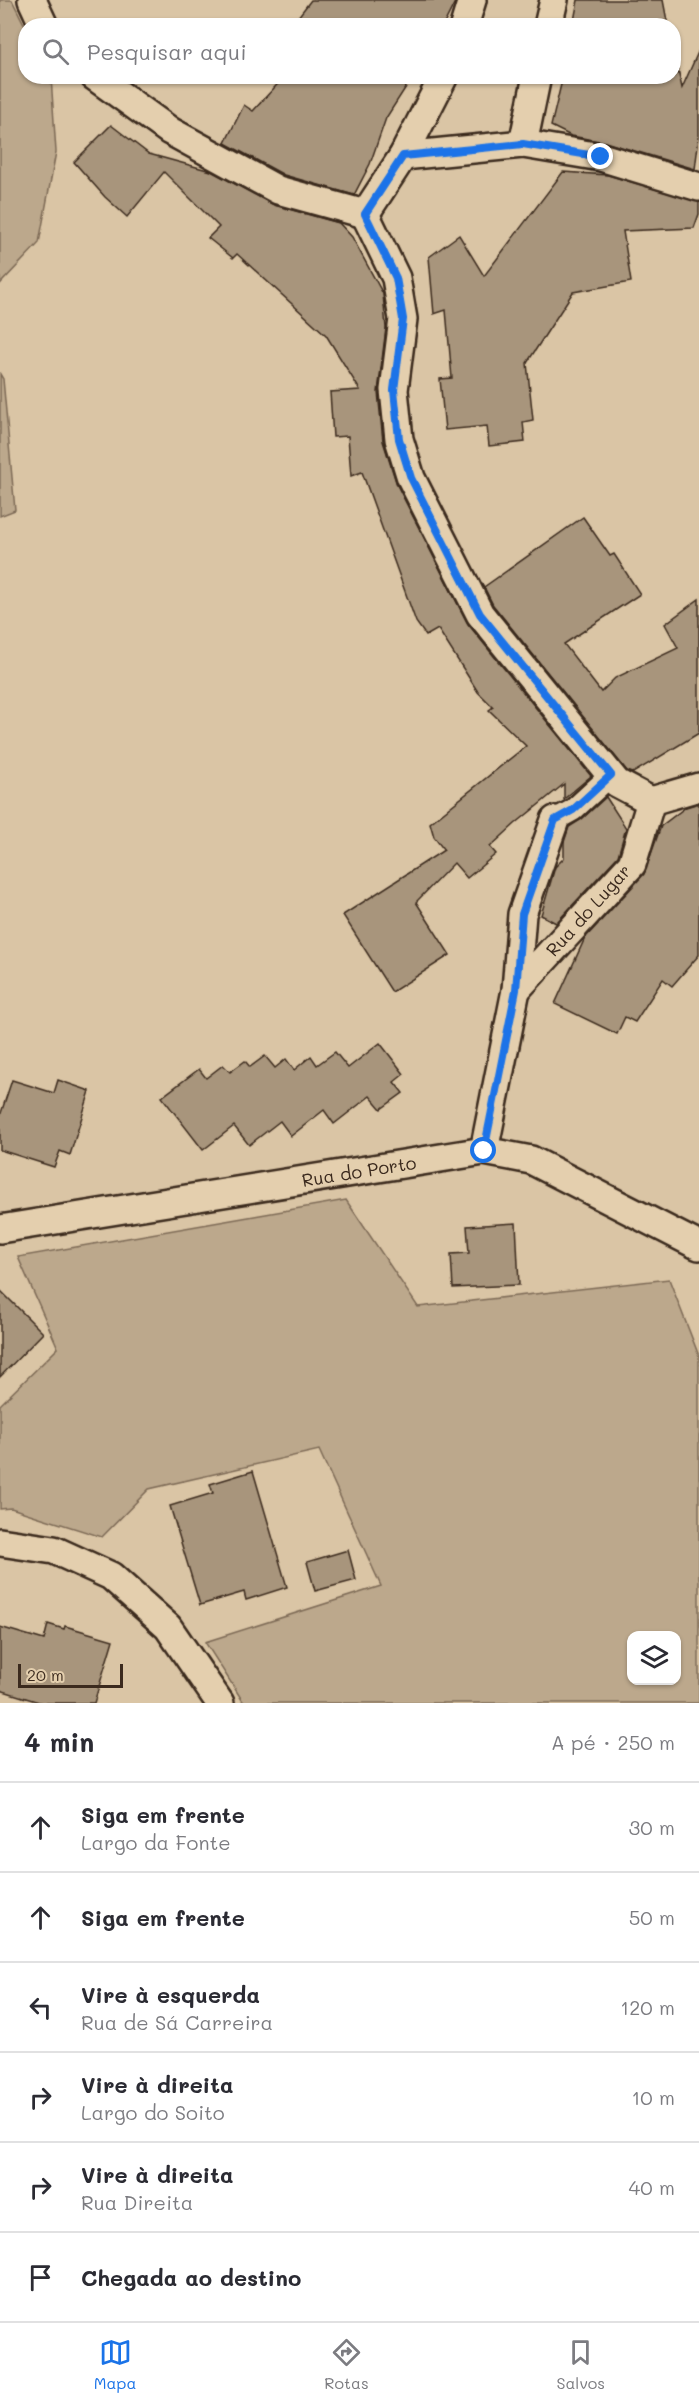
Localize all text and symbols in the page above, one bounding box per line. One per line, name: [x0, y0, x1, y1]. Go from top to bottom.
search box: [18, 18, 681, 84]
icon: search: [39, 35, 72, 68]
text: Pesquisar aqui: [87, 37, 247, 66]
route end: [587, 143, 613, 169]
street label: Rua do Lugar: [540, 859, 636, 961]
route start: [470, 1137, 496, 1163]
street label: Rua do Porto: [300, 1150, 418, 1192]
map controls: [627, 1631, 681, 1685]
button: layers: [627, 1631, 681, 1685]
scale bar: [18, 1661, 123, 1688]
text: 20 m: [27, 1664, 64, 1685]
text: 4 min: [24, 1725, 94, 1759]
text: A pé · 250 m: [551, 1729, 675, 1755]
text: Siga em frente: [81, 1800, 245, 1829]
icon: ahead: [24, 1811, 57, 1844]
text: 30 m: [629, 1814, 675, 1840]
text: Largo da Fonte: [81, 1829, 231, 1855]
icon: ahead: [24, 1901, 57, 1934]
text: Siga em frente: [81, 1903, 245, 1932]
text: 50 m: [629, 1904, 675, 1930]
text: Vire à esquerda: [81, 1980, 260, 2009]
icon: left: [24, 1991, 57, 2024]
text: 120 m: [620, 1994, 675, 2020]
text: Rua de Sá Carreira: [81, 2009, 273, 2035]
text: Vire à direita: [81, 2070, 234, 2099]
icon: right: [24, 2081, 57, 2114]
text: 10 m: [631, 2084, 675, 2110]
text: Largo do Soito: [81, 2099, 225, 2125]
text: Vire à direita: [81, 2160, 234, 2189]
icon: right: [24, 2171, 57, 2204]
text: 40 m: [629, 2174, 675, 2200]
text: Rua Direita: [81, 2189, 193, 2215]
icon: arrive: [24, 2261, 57, 2294]
text: Chegada ao destino: [81, 2263, 301, 2292]
tab: Mapa: [94, 2336, 136, 2393]
tab: Rotas: [324, 2336, 369, 2393]
tab: Salvos: [556, 2336, 605, 2393]

